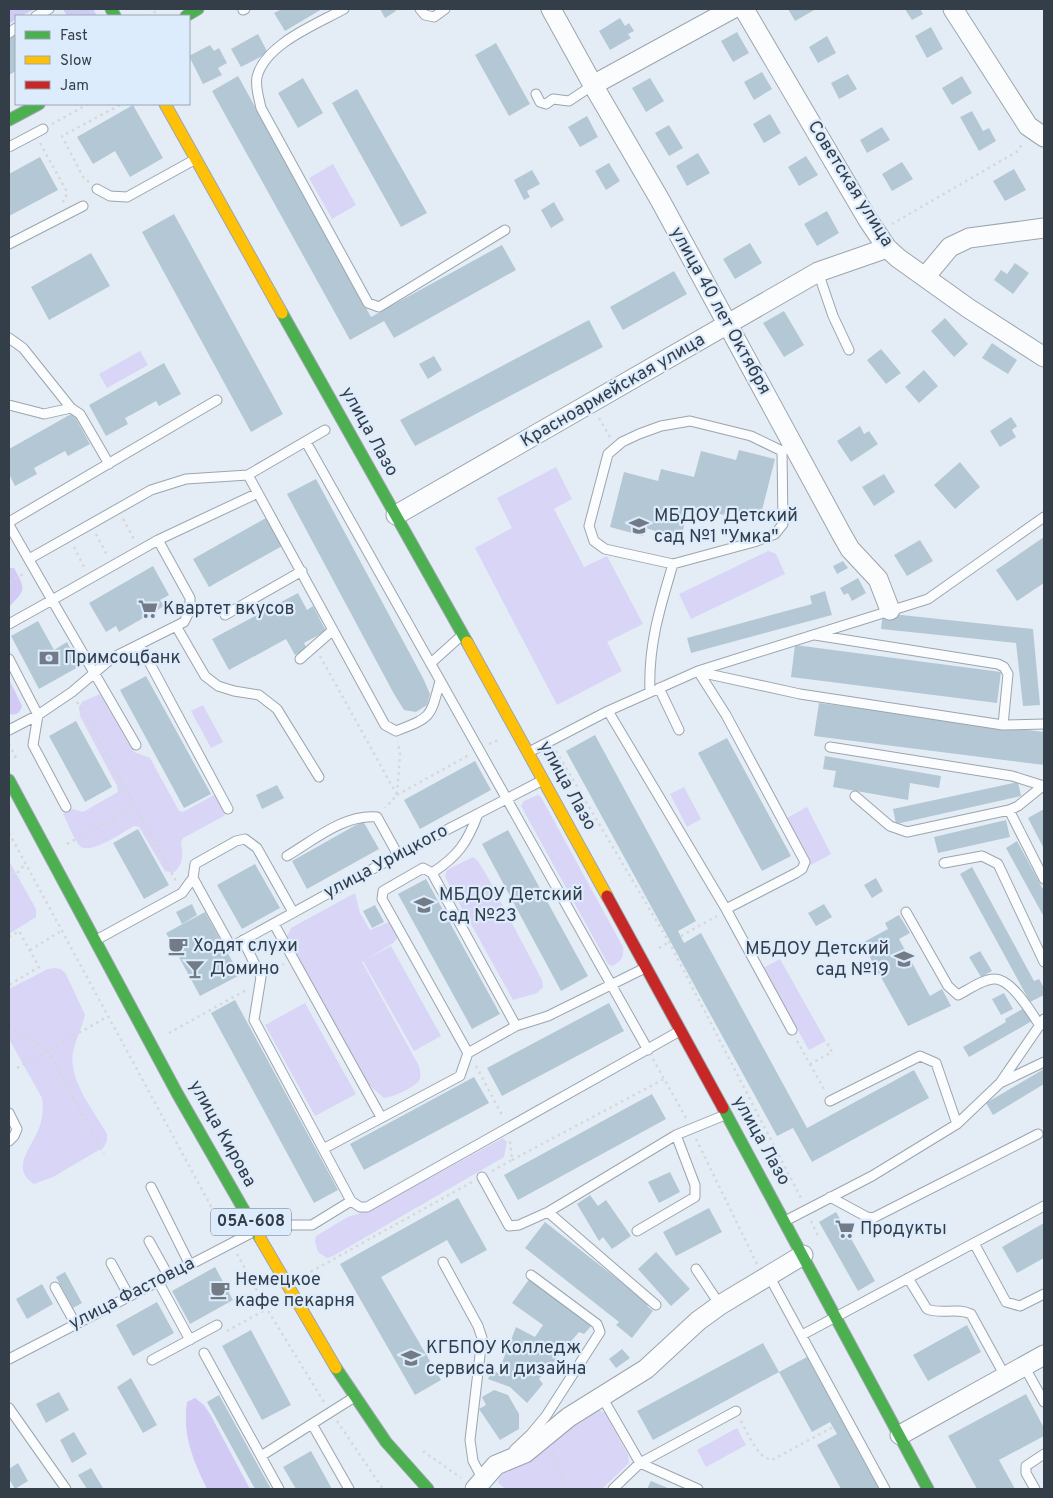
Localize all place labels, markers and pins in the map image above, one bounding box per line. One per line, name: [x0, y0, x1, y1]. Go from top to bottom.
place label: МБДОУ Детский сад №1 "Умка": [654, 505, 798, 549]
school or university icon: МБДОУ Детский сад №1 "Умка": [628, 515, 650, 537]
supermarket icon: Квартет вкусов: [137, 598, 159, 620]
place label: Квартет вкусов: [163, 598, 294, 621]
bank icon: Примсоцбанк: [38, 647, 60, 669]
place label: Примсоцбанк: [64, 647, 181, 670]
place label: МБДОУ Детский сад №23: [439, 884, 583, 928]
school or university icon: МБДОУ Детский сад №23: [413, 894, 435, 916]
cafe icon: Ходят слухи: [167, 935, 189, 957]
place label: Ходят слухи: [193, 935, 298, 958]
place label: МБДОУ Детский сад №19: [745, 938, 889, 982]
school or university icon: МБДОУ Детский сад №19: [893, 948, 915, 970]
bar icon: Домино: [184, 958, 206, 980]
place label: Домино: [210, 958, 279, 981]
supermarket icon: Продукты: [834, 1218, 856, 1240]
place label: Продукты: [860, 1218, 947, 1241]
place label: Немецкое кафе пекарня: [235, 1269, 355, 1313]
cafe icon: Немецкое кафе пекарня: [209, 1279, 231, 1301]
place label: КГБПОУ Колледж сервиса и дизайна: [426, 1337, 586, 1381]
school or university icon: КГБПОУ Колледж сервиса и дизайна: [400, 1347, 422, 1369]

